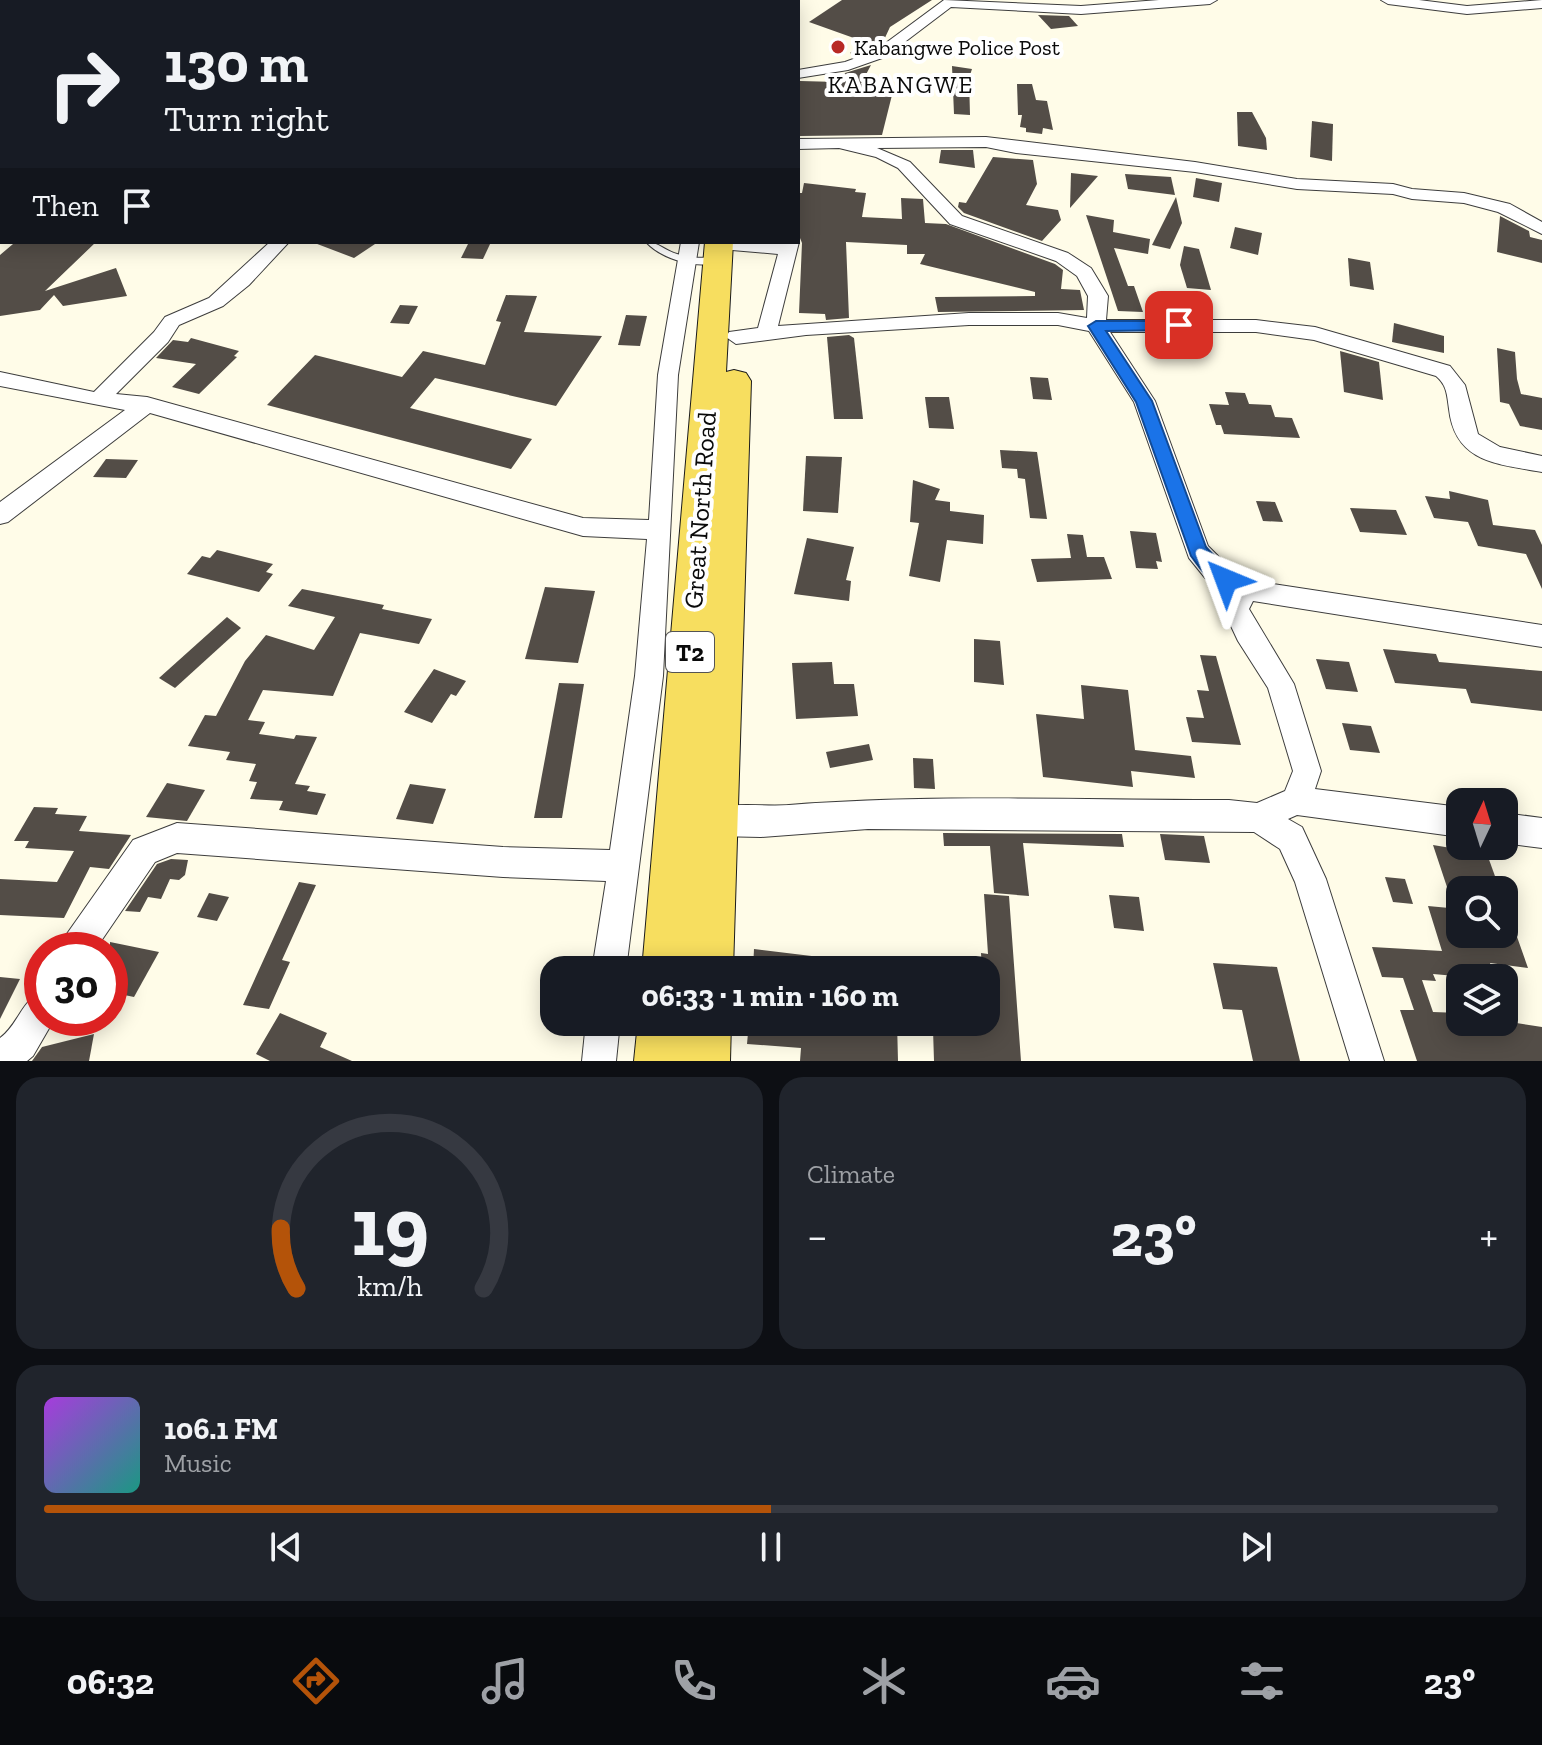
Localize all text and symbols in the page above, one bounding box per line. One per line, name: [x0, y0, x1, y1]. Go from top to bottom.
text: 130 m: [164, 29, 308, 96]
icon: right: [32, 32, 136, 136]
place label: Kabangwe Police Post: [854, 34, 1061, 61]
marker: Kabangwe Police Post: [829, 38, 847, 56]
district label: KABANGWE: [828, 70, 974, 99]
text: Turn right: [164, 97, 329, 140]
icon: arrive: [115, 184, 159, 228]
text: Then: [32, 188, 99, 224]
pin: [1145, 291, 1213, 359]
icon: arrive: [1157, 303, 1201, 347]
street label: Great North Road: [677, 410, 723, 610]
position arrow: [1184, 538, 1268, 622]
road number: T2: [666, 632, 714, 672]
north arrow: [1446, 788, 1518, 860]
map controls: [1446, 788, 1518, 1036]
button: search: [1446, 876, 1518, 948]
speed limit sign: 30: [24, 932, 128, 1036]
button: layers: [1446, 964, 1518, 1036]
text: 06:33 · 1 min · 160 m: [641, 978, 899, 1014]
text: Climate: [807, 1158, 895, 1190]
text: 19: [350, 1176, 429, 1276]
text: 23°: [1111, 1199, 1197, 1271]
text: −: [807, 1209, 828, 1262]
text: +: [1479, 1209, 1498, 1262]
text: km/h: [357, 1269, 422, 1303]
text: 106.1 FM: [164, 1411, 278, 1447]
text: Music: [164, 1447, 232, 1479]
icon: previous: [264, 1525, 308, 1569]
icon: pause: [749, 1525, 793, 1569]
icon: next: [1234, 1525, 1278, 1569]
icon: directions: [288, 1653, 344, 1709]
icon: music: [477, 1653, 533, 1709]
icon: phone: [666, 1653, 722, 1709]
icon: climate: [856, 1653, 912, 1709]
icon: car: [1045, 1653, 1101, 1709]
icon: filters: [1234, 1653, 1290, 1709]
text: 06:32: [67, 1660, 154, 1703]
text: 23°: [1424, 1660, 1475, 1703]

